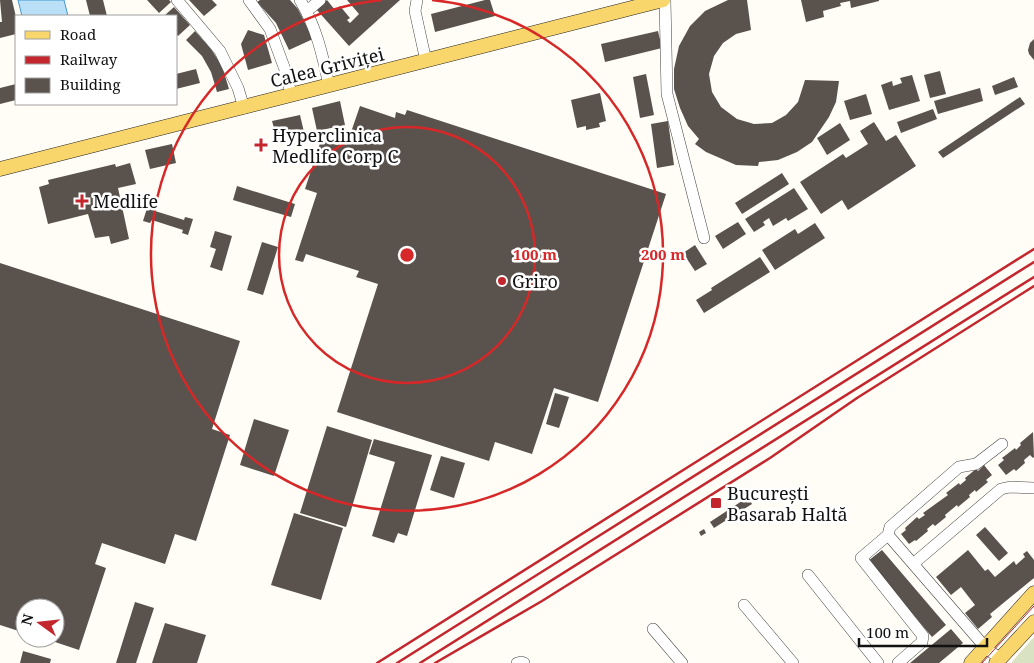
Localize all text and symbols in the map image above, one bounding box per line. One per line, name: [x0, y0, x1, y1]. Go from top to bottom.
legend: [15, 15, 178, 105]
text: Road: [60, 24, 96, 44]
street label: Calea Griviței: [268, 41, 387, 93]
text: Railway: [60, 49, 118, 69]
text: Building: [60, 74, 121, 94]
place label: Hyperclinica Medlife Corp C: [272, 123, 399, 168]
marker: Hyperclinica Medlife Corp C: [254, 138, 268, 152]
place label: Medlife: [93, 189, 158, 213]
marker: Medlife: [75, 194, 89, 208]
text: 100 m: [513, 244, 557, 264]
text: 200 m: [641, 244, 685, 264]
centre of rings: [398, 246, 416, 264]
place label: Griro: [512, 269, 558, 293]
marker: Griro: [496, 275, 508, 287]
place label: București Basarab Haltă: [727, 481, 848, 526]
marker: București Basarab Haltă: [709, 496, 723, 510]
north arrow: [15, 598, 65, 648]
text: N: [16, 612, 38, 627]
scale bar: [859, 616, 986, 648]
text: 100 m: [866, 622, 909, 642]

